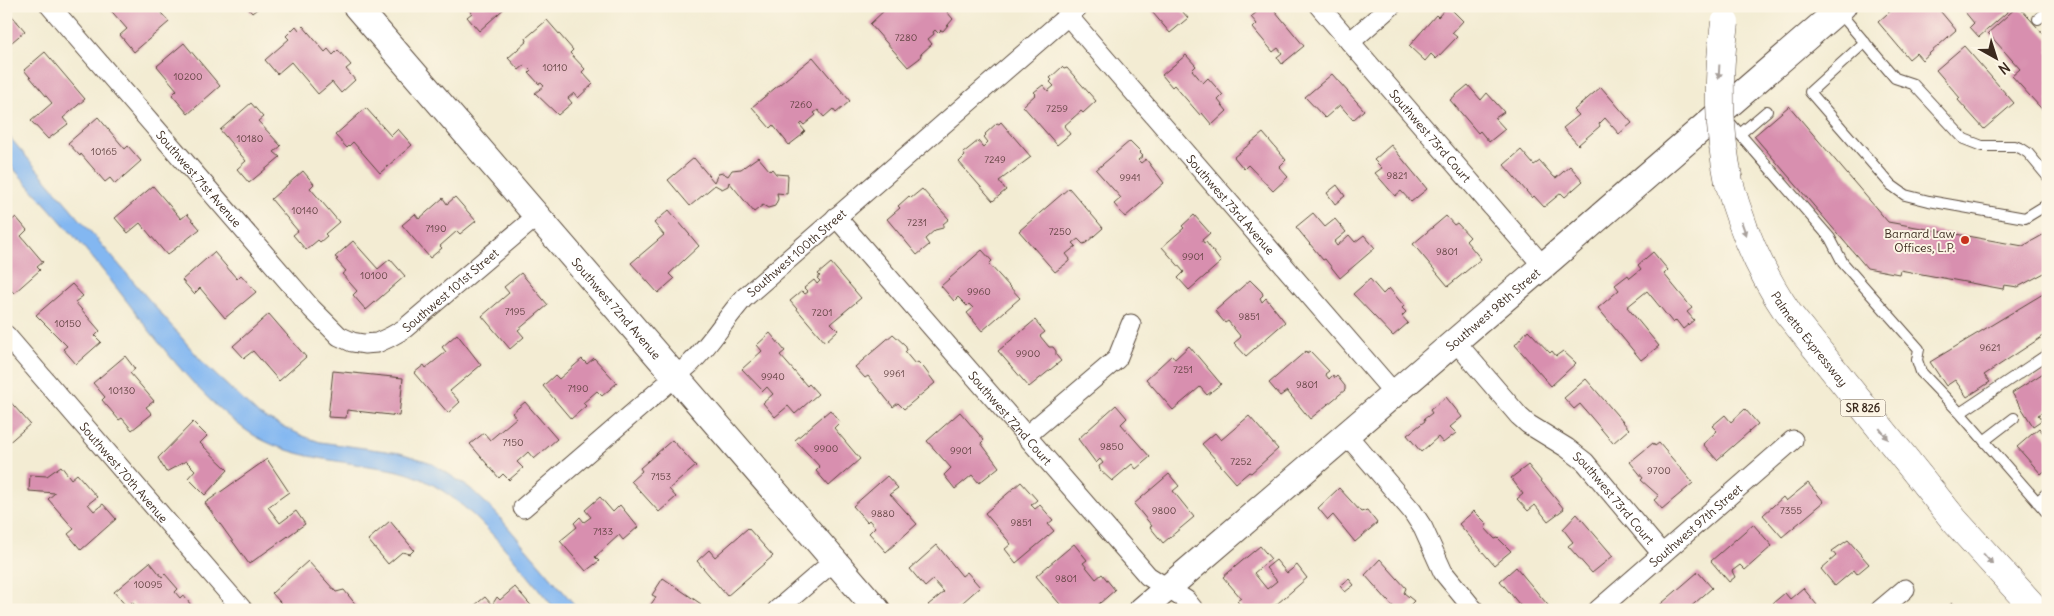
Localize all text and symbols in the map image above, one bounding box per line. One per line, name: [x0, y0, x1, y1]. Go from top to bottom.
house number: 7280: [895, 31, 917, 44]
north arrow: [1972, 32, 2022, 82]
text: N: [1995, 58, 2014, 78]
house number: 10110: [542, 61, 568, 74]
one-way arrow: [1715, 64, 1723, 80]
house number: 10200: [173, 70, 203, 83]
street label: Southwest 73rd Court: [1387, 86, 1475, 185]
house number: 7260: [790, 98, 812, 111]
house number: 7259: [1046, 102, 1068, 115]
street label: Southwest 71st Avenue: [153, 127, 245, 230]
house number: 10180: [237, 132, 263, 145]
house number: 10165: [91, 145, 117, 158]
street label: Southwest 73rd Avenue: [1184, 151, 1278, 257]
house number: 7249: [984, 153, 1006, 166]
house number: 9821: [1387, 169, 1407, 182]
house number: 9941: [1119, 171, 1141, 184]
house number: 10140: [292, 204, 318, 217]
street label: Southwest 100th Street: [744, 205, 849, 300]
house number: 7231: [907, 216, 927, 229]
house number: 7190: [425, 222, 447, 235]
one-way arrow: [1740, 222, 1748, 237]
house number: 7250: [1049, 225, 1071, 238]
place label: Barnard Law Offices, L.P.: [1884, 226, 1956, 255]
marker: Barnard Law Offices, L.P.: [1959, 234, 1971, 246]
street label: Southwest 101st Street: [399, 245, 501, 335]
house number: 9801: [1436, 245, 1458, 258]
house number: 9901: [1182, 250, 1204, 263]
street label: Southwest 72nd Avenue: [569, 254, 664, 362]
street label: Southwest 98th Street: [1442, 265, 1543, 354]
house number: 10100: [360, 269, 388, 282]
house number: 9960: [967, 285, 991, 298]
street label: Palmetto Expressway: [1768, 289, 1851, 389]
house number: 7195: [505, 305, 525, 318]
house number: 7201: [812, 306, 832, 319]
house number: 9851: [1238, 310, 1260, 323]
house number: 10150: [55, 317, 81, 330]
house number: 9621: [1980, 341, 2000, 354]
house number: 9900: [1016, 347, 1040, 360]
house number: 7251: [1173, 363, 1193, 376]
house number: 9961: [883, 367, 905, 380]
street label: Southwest 72nd Court: [966, 368, 1055, 468]
house number: 9940: [761, 370, 785, 383]
house number: 9801: [1296, 378, 1318, 391]
house number: 7190: [567, 382, 589, 395]
house number: 10130: [109, 384, 135, 397]
road number: SR 826: [1840, 399, 1886, 416]
street label: Southwest 70th Avenue: [77, 419, 171, 525]
one-way arrow: [1879, 427, 1890, 440]
house number: 7150: [502, 436, 524, 449]
house number: 9850: [1100, 440, 1124, 453]
house number: 9900: [814, 442, 838, 455]
house number: 9901: [950, 444, 972, 457]
street label: Southwest 73rd Court: [1570, 448, 1658, 547]
house number: 7252: [1230, 455, 1252, 468]
house number: 9700: [1647, 464, 1671, 477]
house number: 7153: [651, 470, 671, 483]
street label: Southwest 97th Street: [1646, 481, 1745, 570]
house number: 9800: [1152, 504, 1176, 517]
house number: 7355: [1780, 504, 1802, 517]
house number: 9880: [871, 507, 895, 520]
house number: 9851: [1010, 516, 1032, 529]
house number: 7133: [593, 525, 613, 538]
one-way arrow: [1983, 552, 1994, 565]
house number: 9801: [1055, 572, 1077, 585]
house number: 10095: [134, 578, 163, 591]

